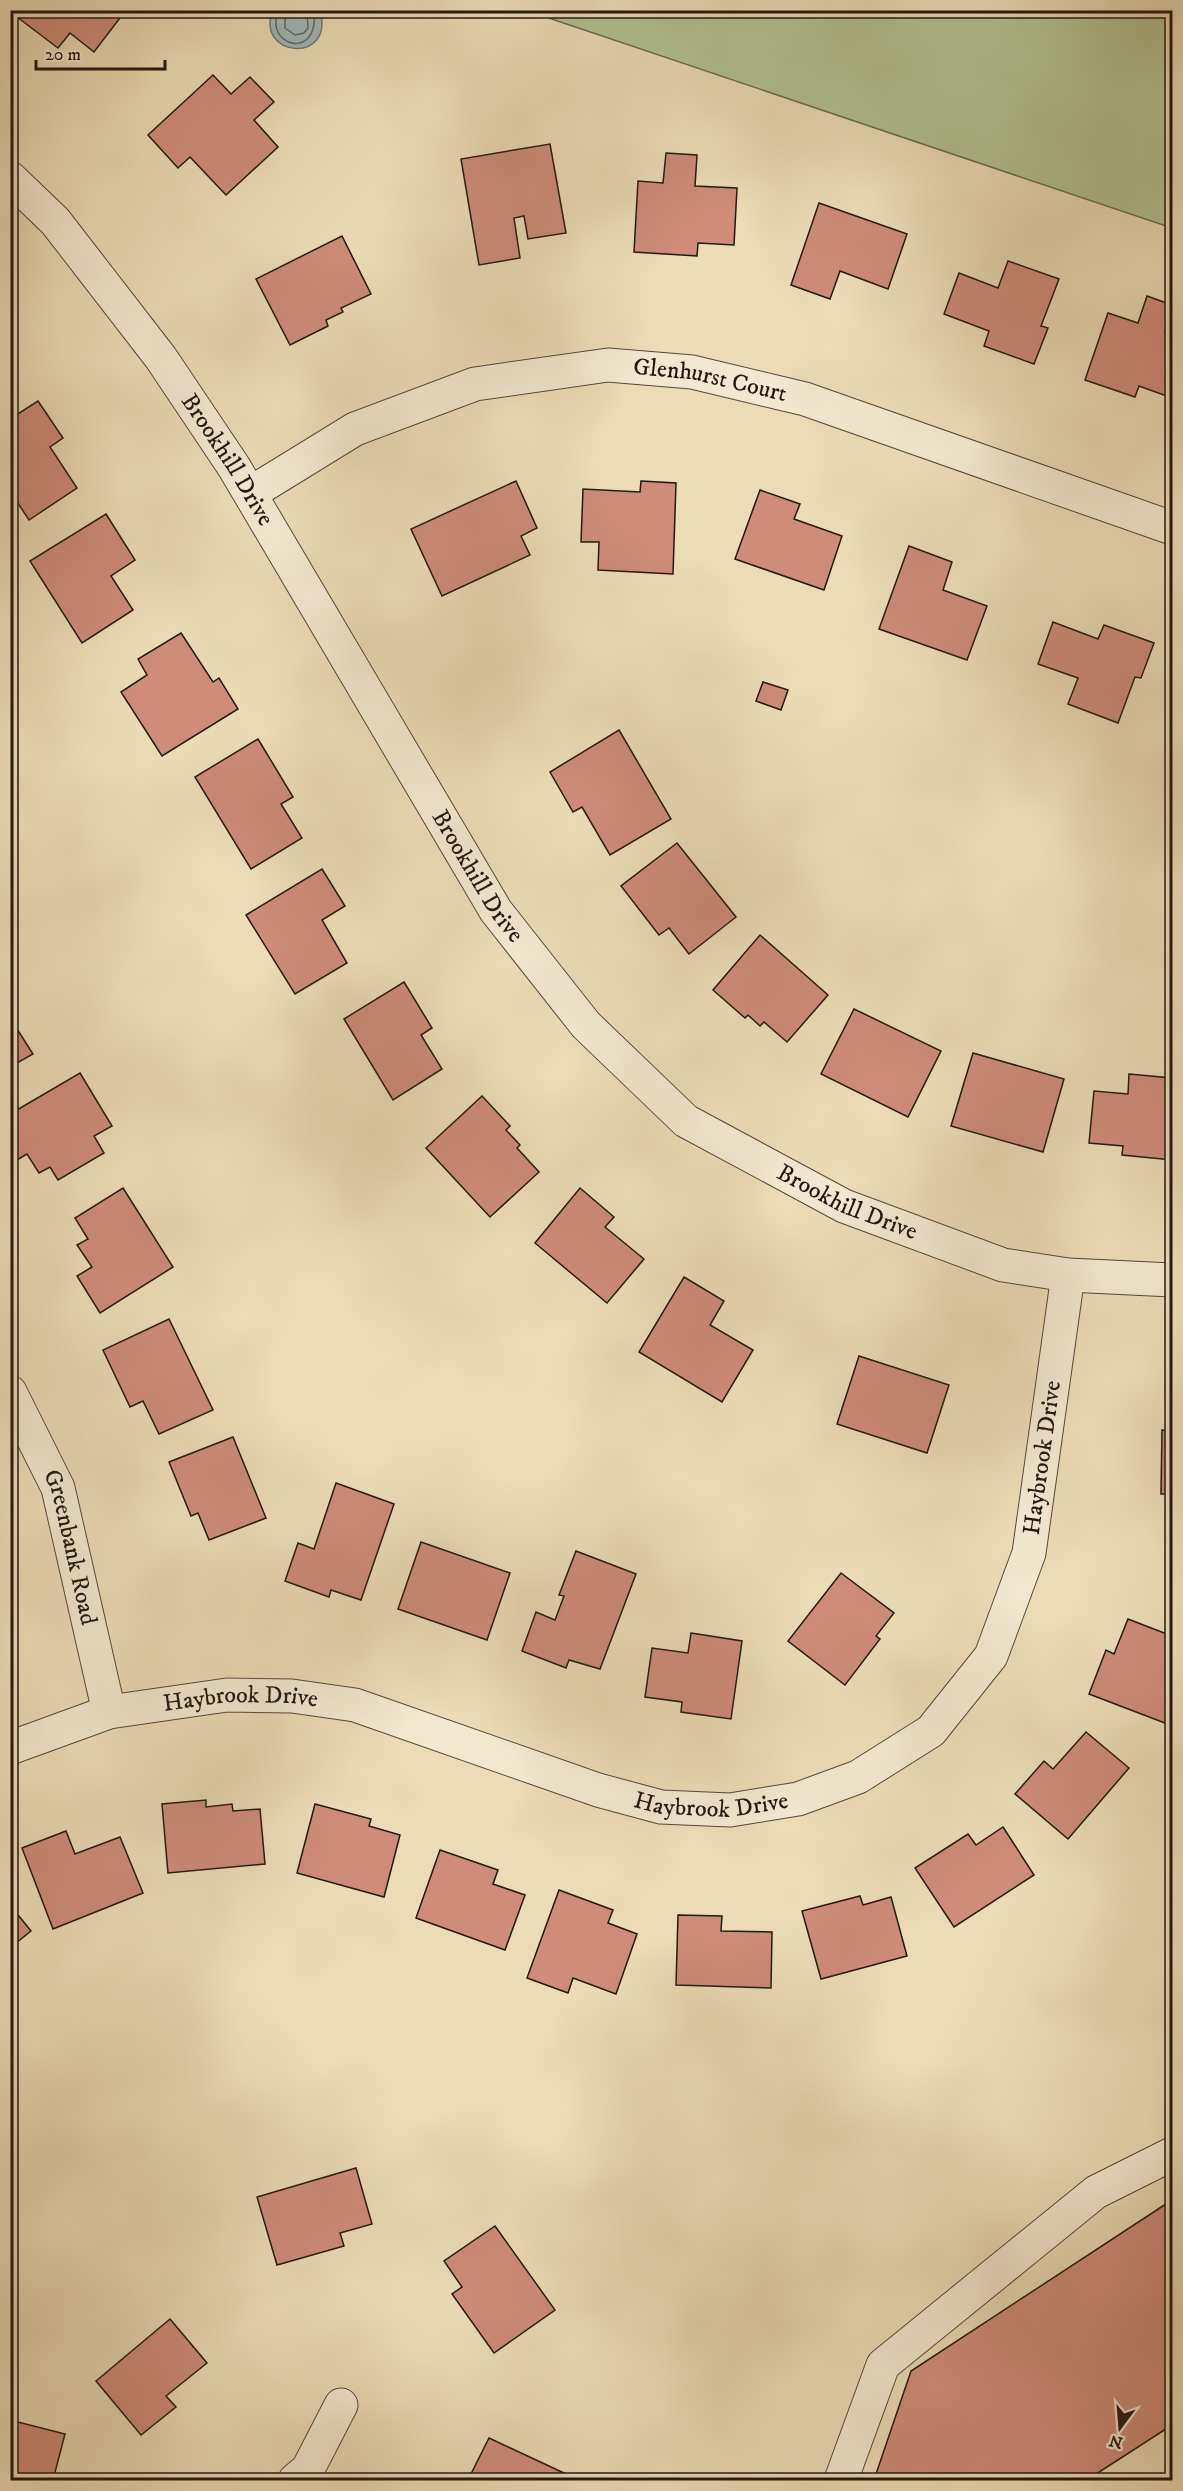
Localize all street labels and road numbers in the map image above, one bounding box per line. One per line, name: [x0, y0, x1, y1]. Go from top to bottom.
street label: Glenhurst Court: [632, 352, 790, 409]
street label: Brookhill Drive: [174, 388, 280, 531]
street label: Brookhill Drive: [425, 805, 530, 949]
street label: Brookhill Drive: [772, 1158, 922, 1247]
street label: Haybrook Drive: [1017, 1379, 1068, 1537]
street label: Greenbank Road: [36, 1464, 104, 1628]
street label: Haybrook Drive: [161, 1680, 320, 1719]
street label: Haybrook Drive: [630, 1785, 790, 1825]

